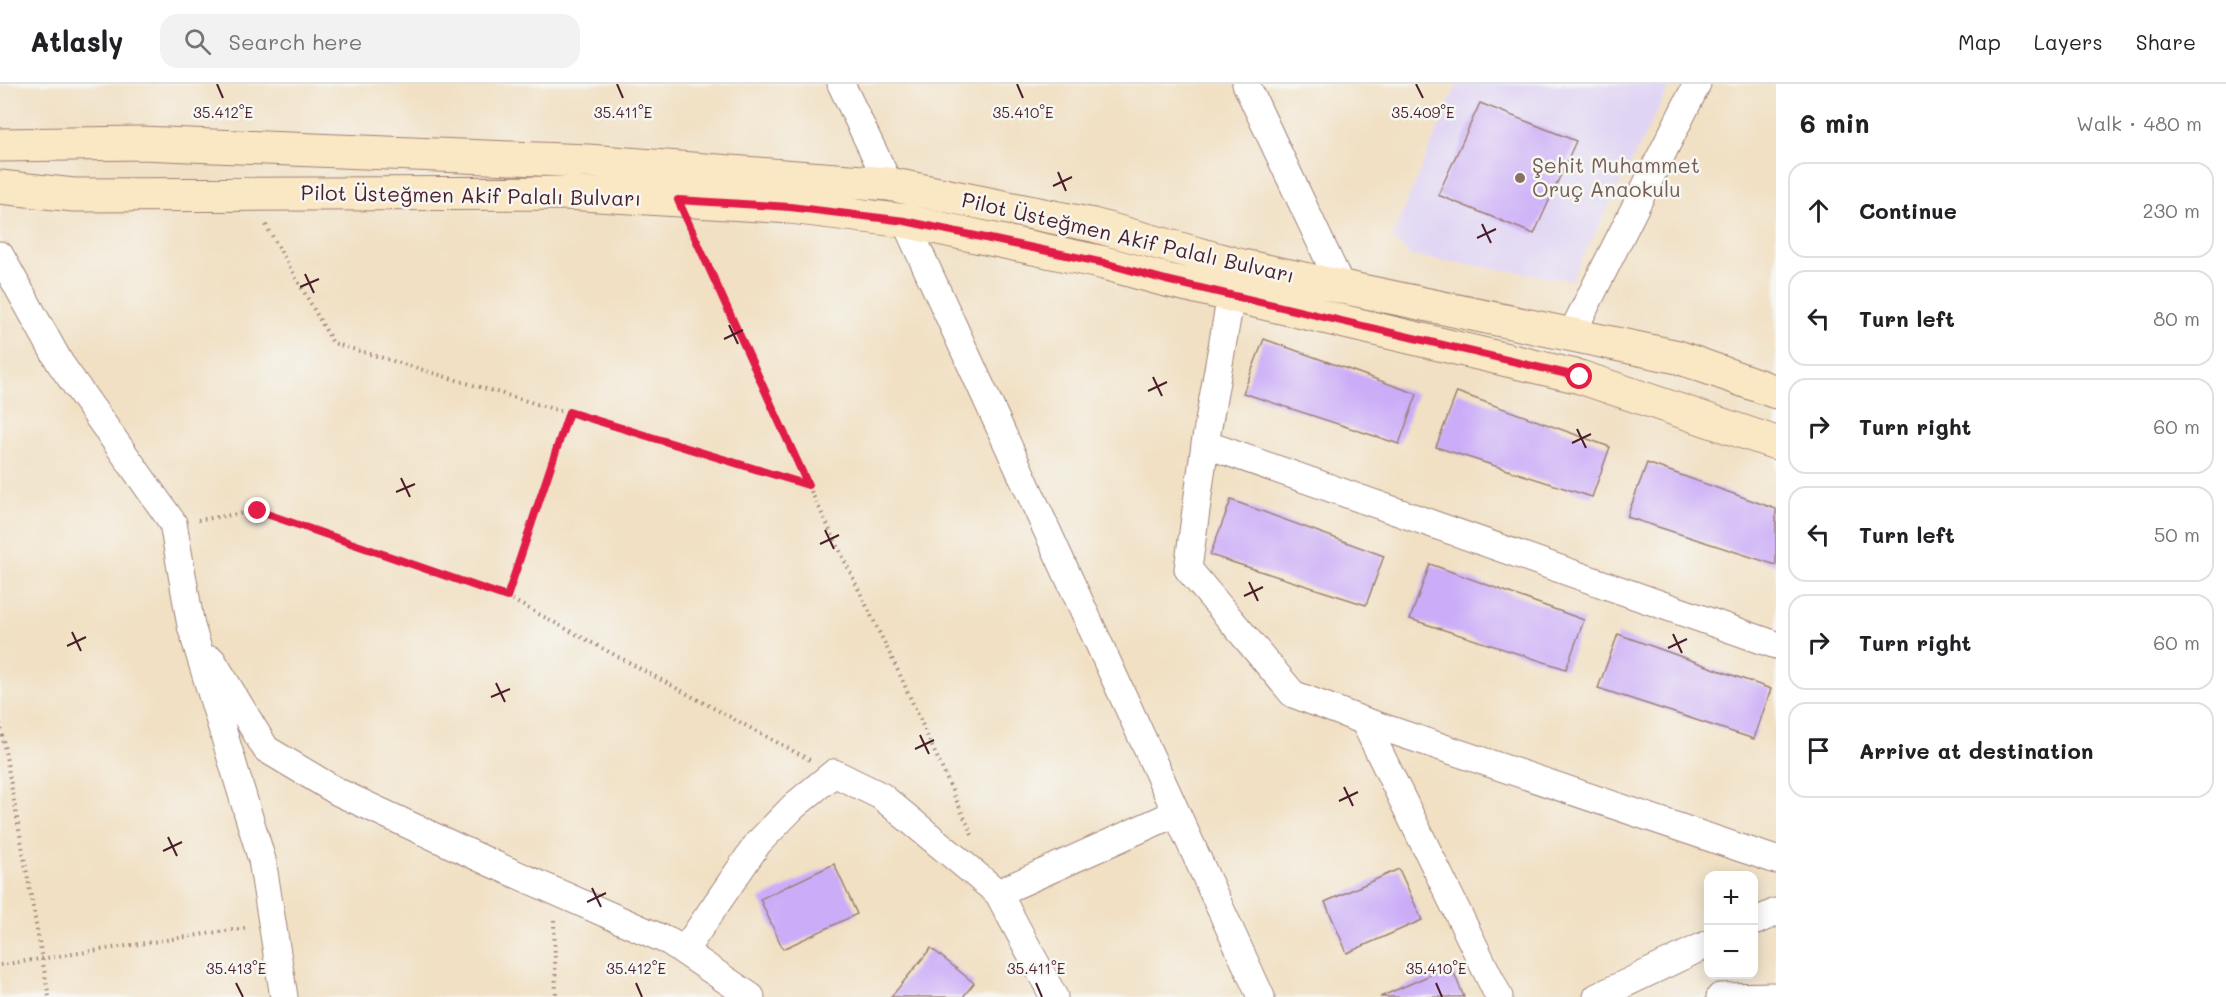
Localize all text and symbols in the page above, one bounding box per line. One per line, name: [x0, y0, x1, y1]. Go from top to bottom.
search box: [160, 14, 580, 68]
text: Atlasly: [30, 23, 124, 59]
icon: search: [181, 25, 214, 58]
text: Search here: [229, 27, 362, 56]
text: Map: [1958, 28, 2001, 55]
text: Layers: [2034, 28, 2103, 55]
text: Share: [2136, 28, 2196, 55]
text: 35.412°E: [193, 102, 254, 122]
text: 35.411°E: [594, 102, 653, 122]
text: 35.410°E: [992, 102, 1054, 122]
text: 35.409°E: [1391, 102, 1455, 122]
text: 6 min: [1800, 106, 1869, 140]
text: Walk · 480 m: [2076, 110, 2202, 136]
place label: Şehit Muhammet Oruç Anaokulu: [1532, 151, 1700, 202]
marker: Şehit Muhammet Oruç Anaokulu: [1513, 171, 1527, 185]
street label: Pilot Üsteğmen Akif Palalı Bulvarı: [300, 178, 642, 211]
street label: Pilot Üsteğmen Akif Palalı Bulvarı: [959, 185, 1297, 288]
icon: ahead: [1802, 194, 1835, 227]
text: Continue: [1859, 196, 1957, 225]
text: 230 m: [2142, 197, 2200, 223]
icon: left: [1802, 302, 1835, 335]
text: Turn left: [1859, 304, 1955, 333]
text: 80 m: [2153, 305, 2200, 331]
route start: [1566, 363, 1592, 389]
icon: right: [1802, 410, 1835, 443]
text: Turn right: [1859, 412, 1971, 441]
text: 60 m: [2153, 413, 2200, 439]
route end: [244, 497, 270, 523]
icon: left: [1802, 518, 1835, 551]
text: Turn left: [1859, 520, 1955, 549]
text: 50 m: [2154, 521, 2200, 547]
icon: right: [1802, 626, 1835, 659]
text: Turn right: [1859, 628, 1971, 657]
text: 60 m: [2153, 629, 2200, 655]
icon: arrive: [1802, 734, 1835, 767]
text: Arrive at destination: [1859, 736, 2094, 765]
map controls: [1704, 871, 1758, 979]
button: +: [1704, 871, 1758, 925]
button: −: [1704, 925, 1758, 979]
text: 35.413°E: [206, 958, 267, 978]
text: 35.412°E: [606, 958, 667, 978]
text: 35.411°E: [1007, 958, 1066, 978]
text: 35.410°E: [1405, 958, 1467, 978]

